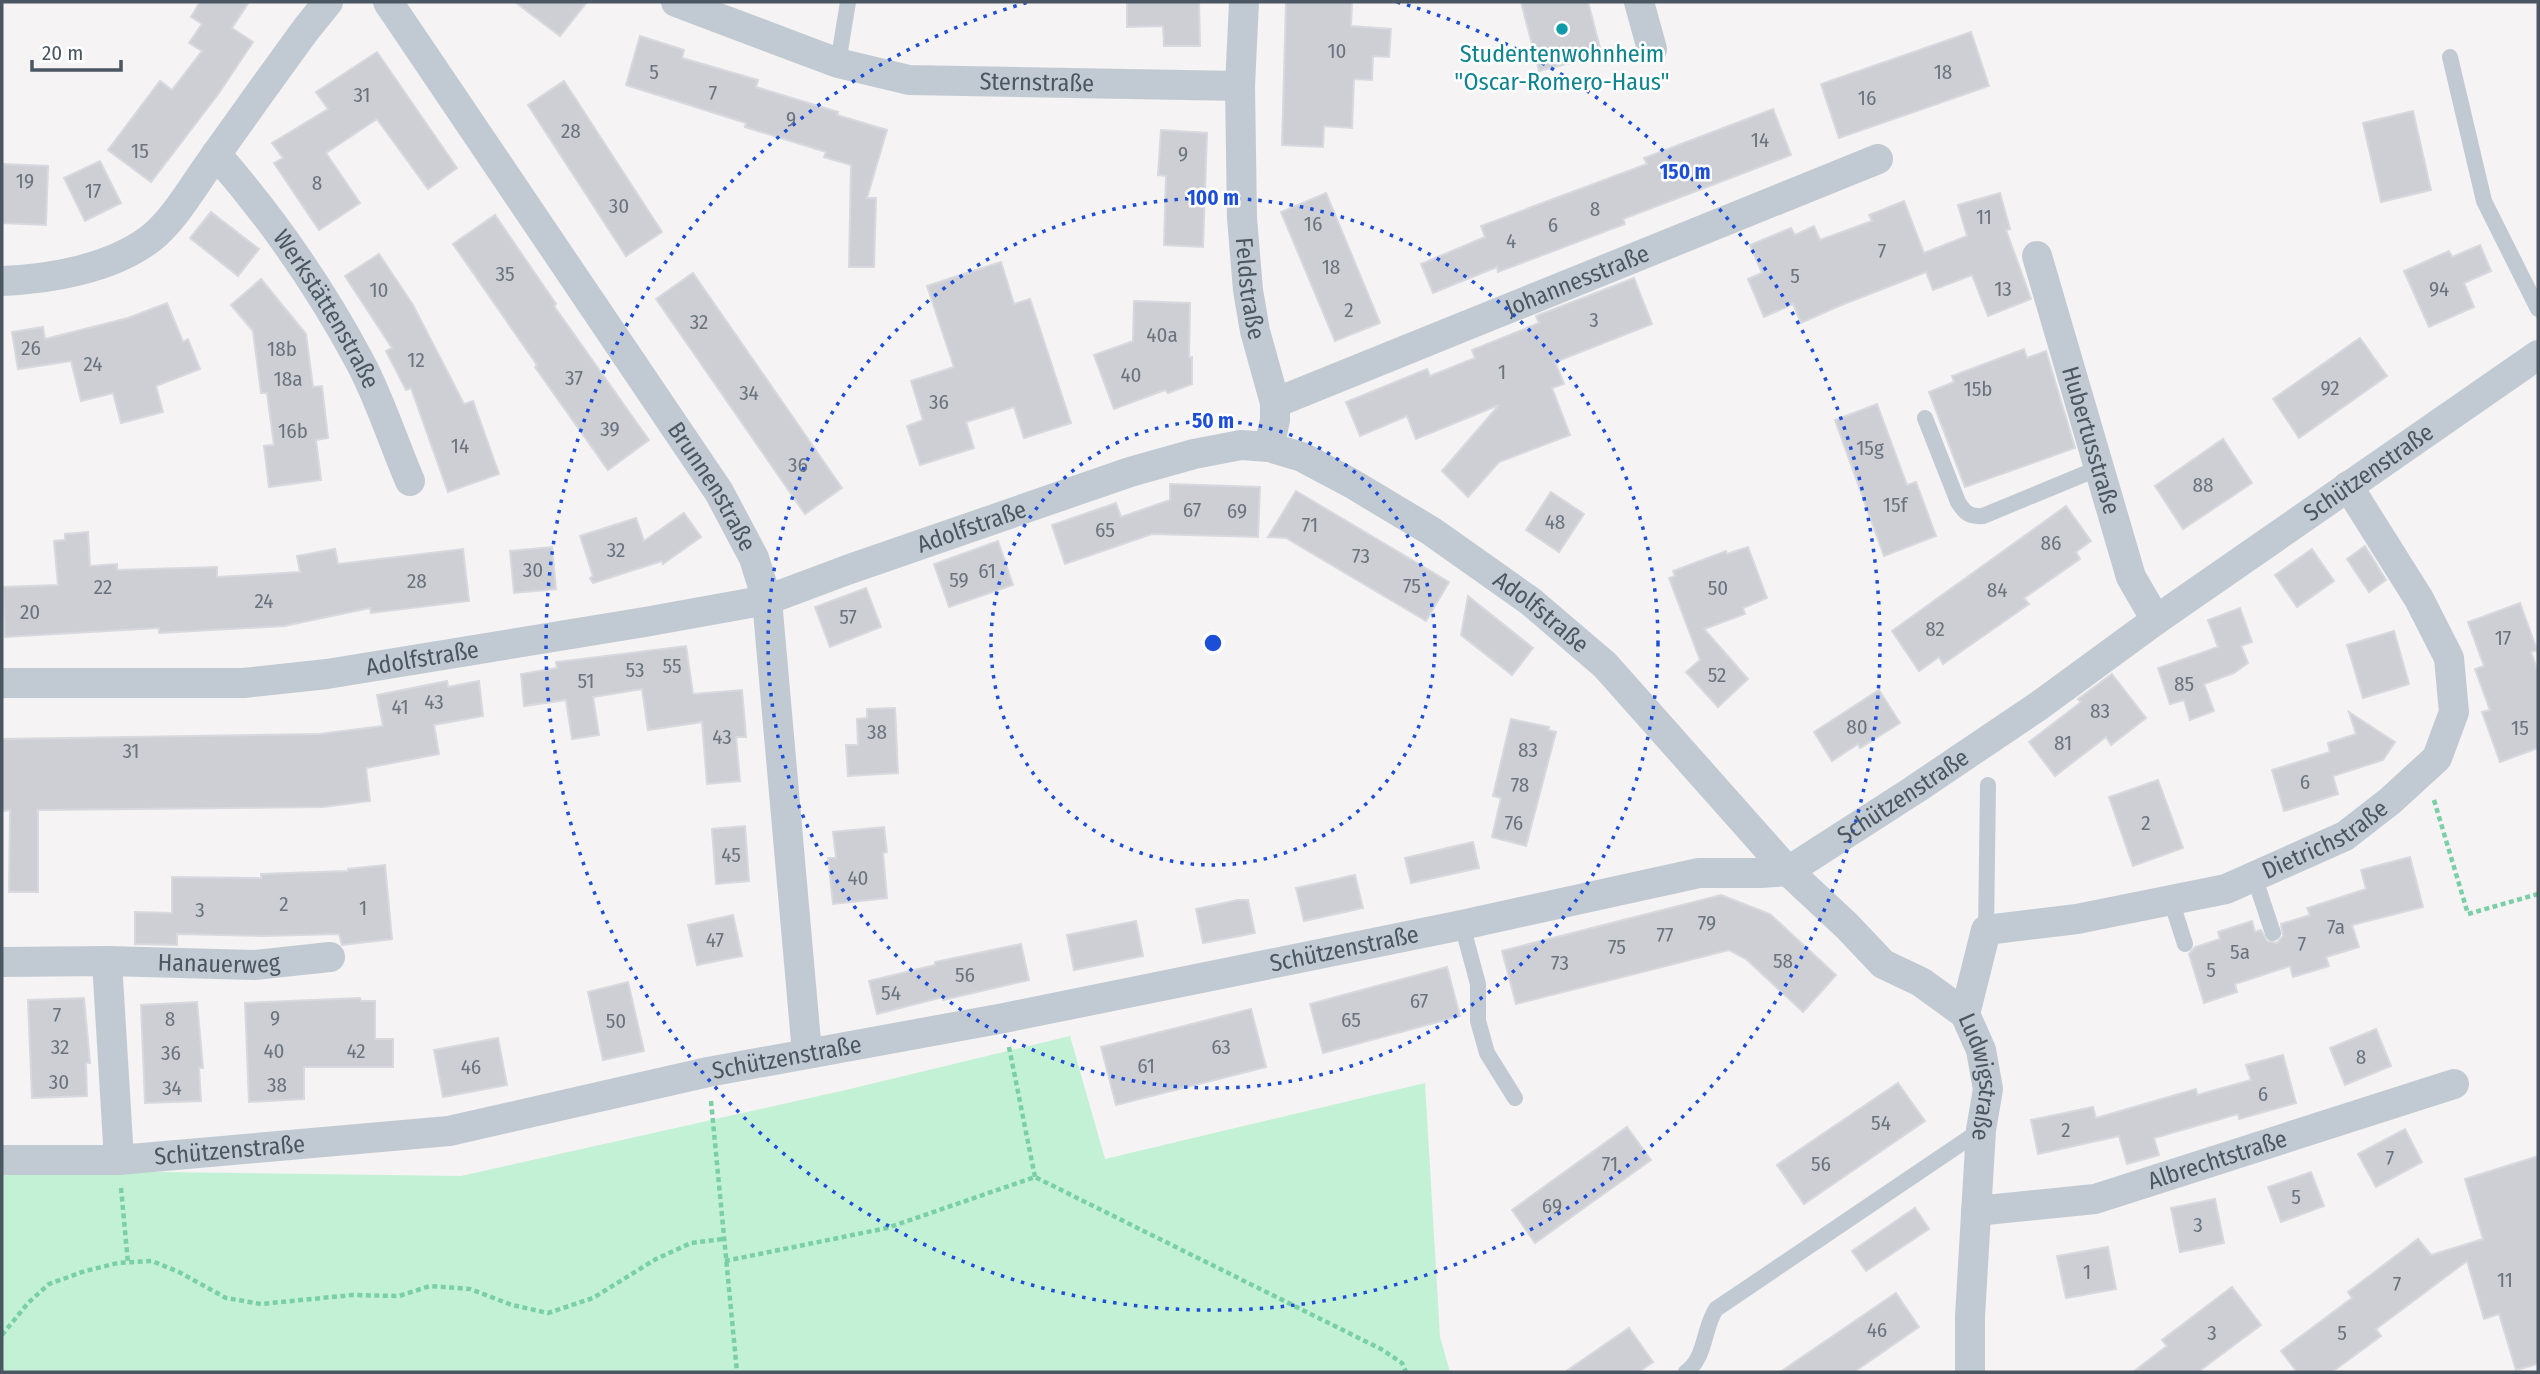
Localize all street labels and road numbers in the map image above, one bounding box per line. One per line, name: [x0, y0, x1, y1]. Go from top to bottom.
street label: Sternstraße: [979, 67, 1094, 97]
street label: Werkstättenstraße: [267, 224, 385, 393]
street label: Feldstraße: [1230, 236, 1271, 343]
street label: Johannesstraße: [1501, 239, 1653, 322]
street label: Hubertusstraße: [2056, 363, 2126, 518]
street label: Brunnenstraße: [662, 417, 762, 556]
street label: Schützenstraße: [2298, 418, 2439, 527]
street label: Adolfstraße: [913, 495, 1030, 559]
street label: Adolfstraße: [1488, 566, 1594, 659]
street label: Adolfstraße: [364, 635, 481, 681]
street label: Schützenstraße: [1832, 743, 1974, 850]
street label: Dietrichstraße: [2258, 794, 2393, 885]
street label: Schützenstraße: [1267, 920, 1421, 978]
street label: Hanauerweg: [157, 948, 282, 979]
street label: Ludwigstraße: [1952, 1009, 2002, 1142]
street label: Schützenstraße: [710, 1030, 864, 1085]
street label: Albrechtstraße: [2144, 1124, 2290, 1195]
street label: Schützenstraße: [153, 1130, 306, 1171]

